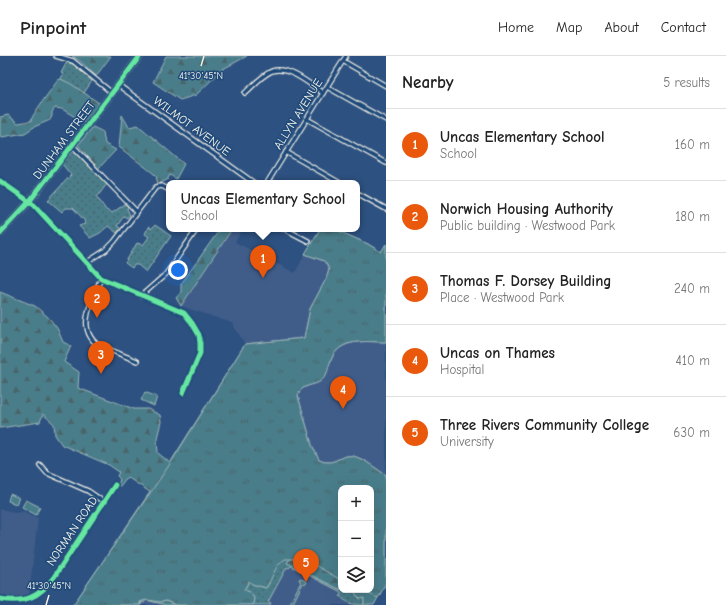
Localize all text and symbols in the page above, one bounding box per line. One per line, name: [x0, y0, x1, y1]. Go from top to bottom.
text: Pinpoint: [20, 17, 86, 39]
text: Home: [498, 19, 534, 36]
text: Map: [556, 19, 582, 36]
text: About: [604, 19, 639, 36]
text: Contact: [661, 19, 706, 36]
text: 41°30'45"N: [179, 70, 223, 82]
text: Nearby: [402, 73, 453, 92]
text: 5 results: [663, 75, 710, 90]
street label: ALLYN AVENUE: [271, 76, 325, 152]
street label: WILMOT AVENUE: [151, 93, 233, 159]
street label: DUNHAM STREET: [30, 98, 98, 182]
text: Uncas Elementary School: [440, 128, 604, 146]
text: 1: [412, 137, 418, 152]
text: 160 m: [675, 137, 710, 152]
text: School: [440, 146, 477, 161]
popup: [166, 180, 360, 232]
text: Uncas Elementary School: [181, 190, 345, 208]
text: Norwich Housing Authority: [440, 200, 613, 218]
text: School: [181, 208, 218, 223]
text: 2: [412, 209, 418, 224]
text: 180 m: [675, 209, 710, 224]
text: Public building · Westwood Park: [440, 218, 615, 233]
pin: 1: [250, 245, 276, 278]
your location: [168, 260, 188, 280]
text: Thomas F. Dorsey Building: [440, 272, 612, 290]
text: 3: [412, 281, 418, 296]
text: 240 m: [674, 281, 710, 296]
pin: 2: [84, 285, 110, 318]
text: Place · Westwood Park: [440, 290, 564, 305]
pin: 3: [88, 341, 114, 374]
text: Uncas on Thames: [440, 344, 555, 362]
text: 4: [412, 353, 418, 368]
text: 410 m: [676, 353, 710, 368]
text: Hospital: [440, 362, 484, 377]
pin: 4: [330, 376, 356, 409]
text: Three Rivers Community College: [440, 416, 649, 434]
text: 5: [412, 425, 418, 440]
text: 630 m: [673, 425, 710, 440]
text: University: [440, 434, 494, 449]
map controls: [338, 485, 374, 593]
button: +: [338, 485, 374, 521]
street label: NORMAN ROAD: [44, 493, 100, 569]
button: −: [338, 521, 374, 557]
pin: 5: [293, 549, 319, 582]
button: layers: [338, 557, 374, 593]
text: 41°30'45"N: [27, 580, 71, 592]

